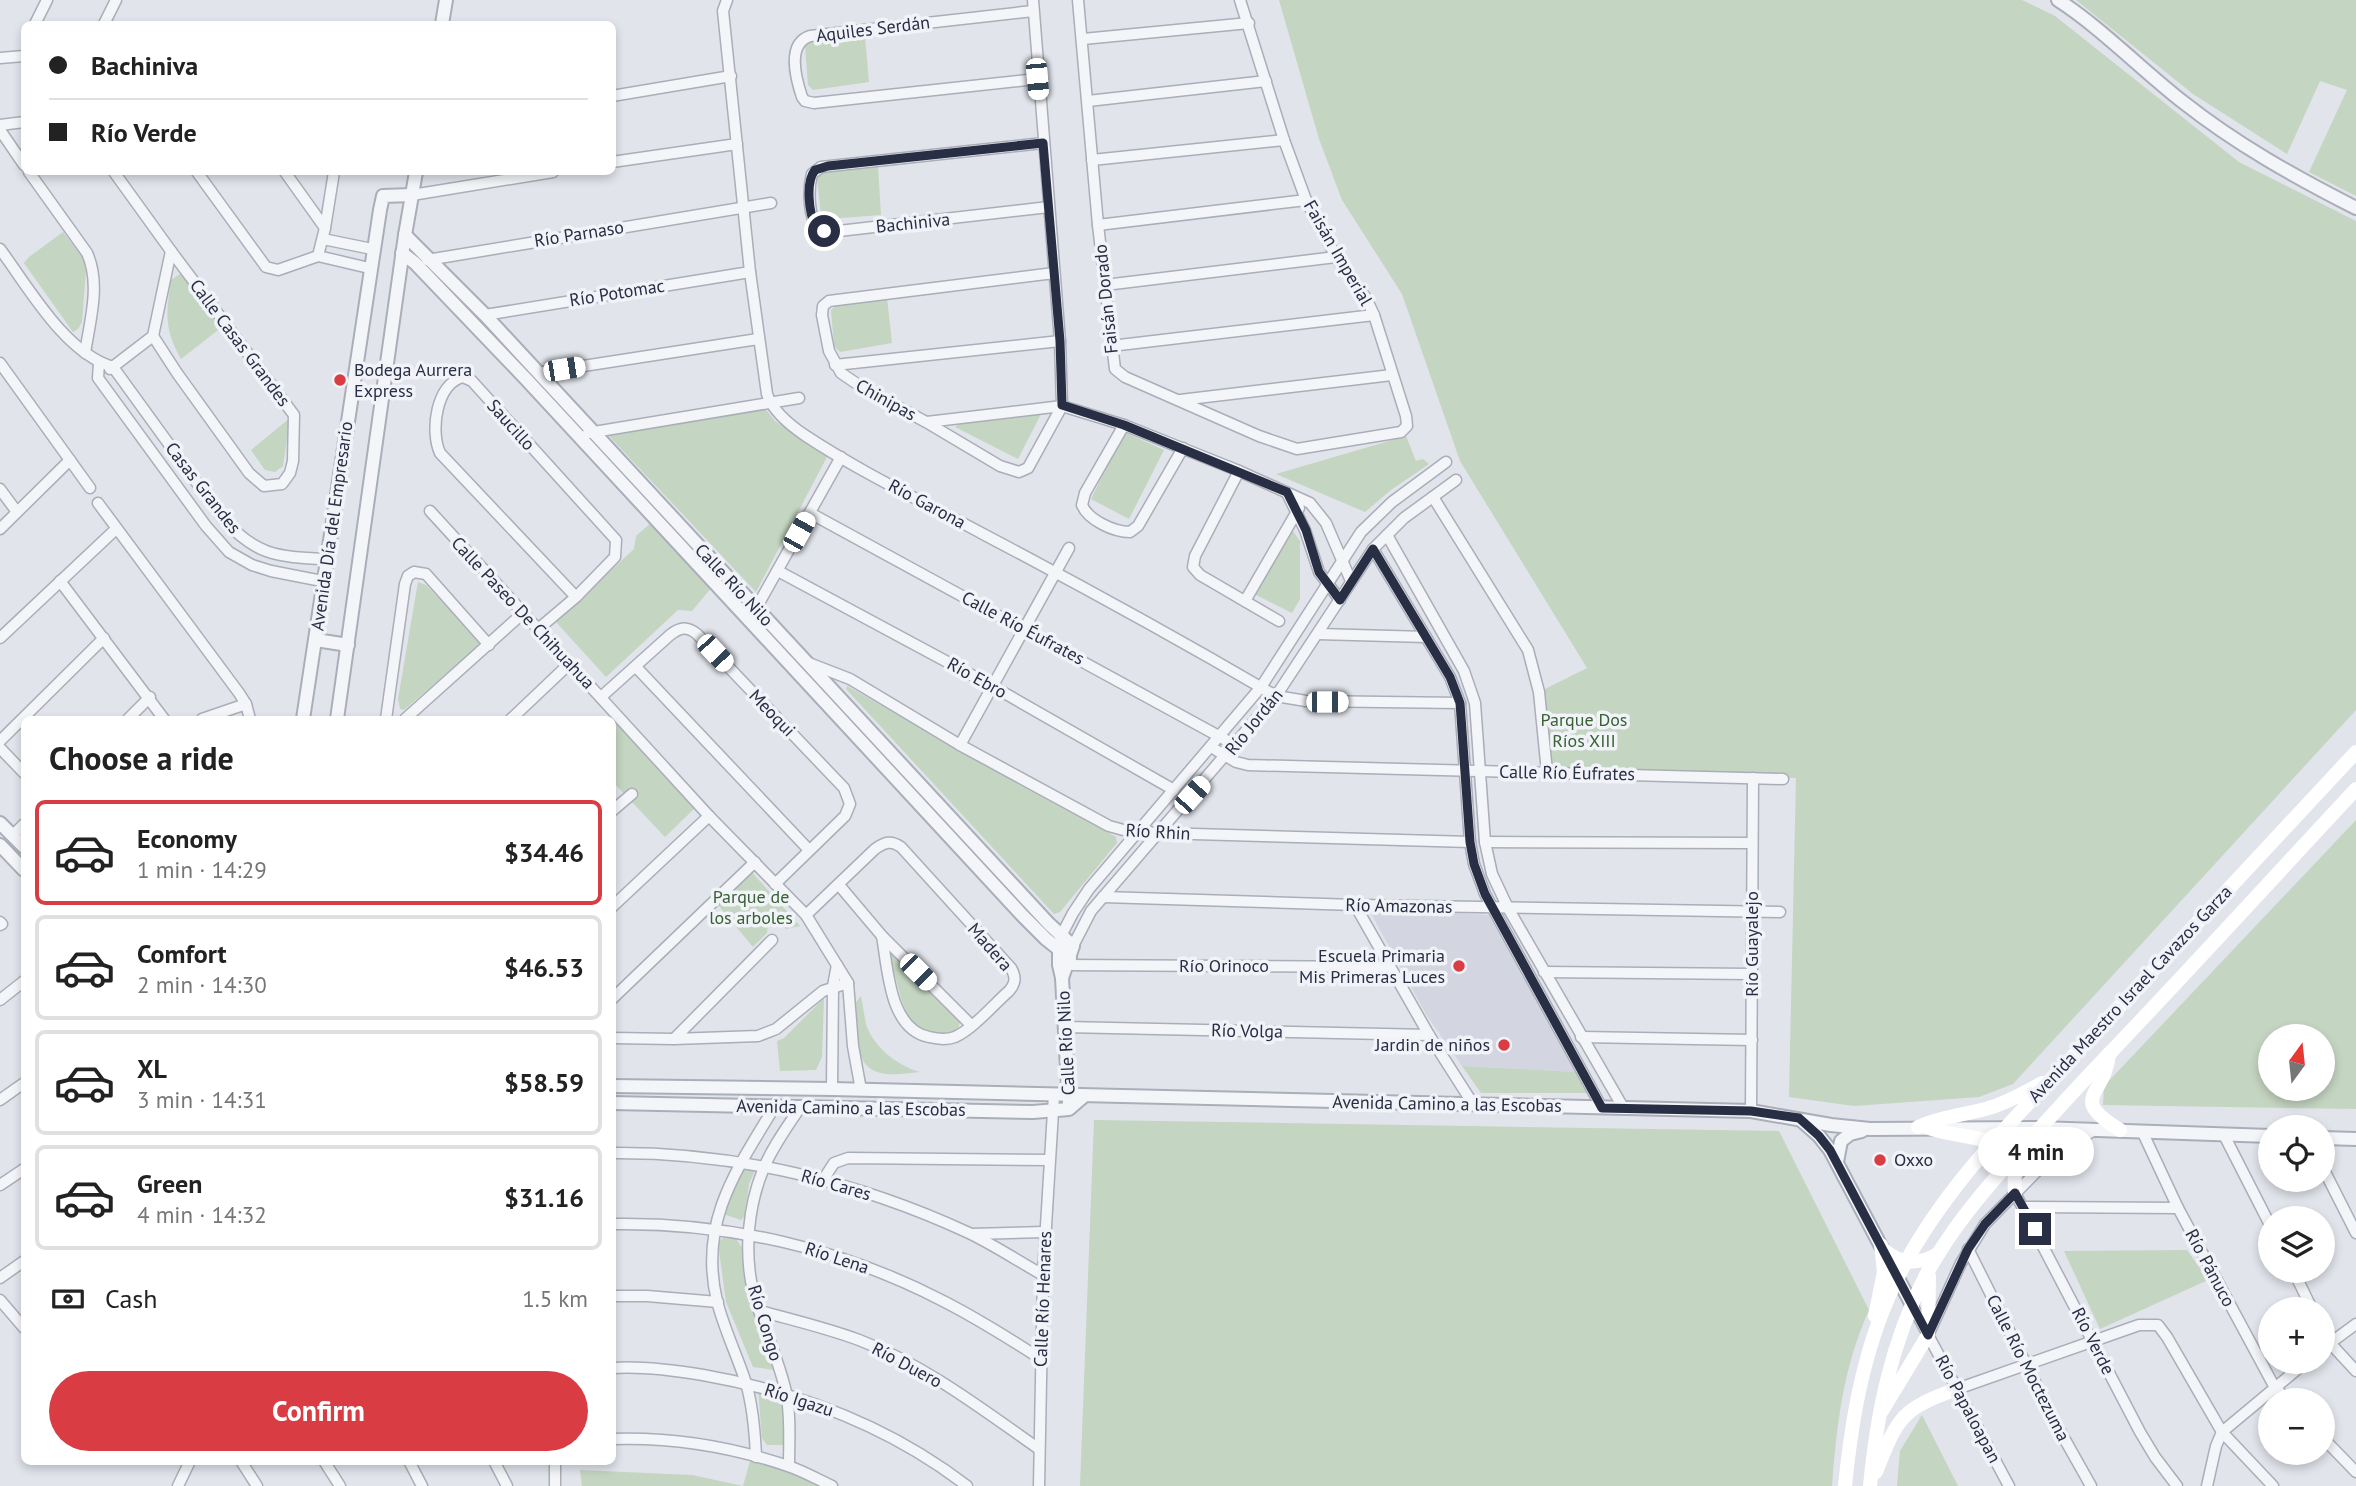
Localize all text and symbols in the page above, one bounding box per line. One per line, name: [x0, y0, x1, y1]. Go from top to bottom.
street label: Aquiles Serdán: [815, 10, 931, 47]
text: Bachiniva: [91, 49, 198, 82]
car: [1025, 57, 1050, 101]
text: Río Verde: [91, 116, 197, 149]
street label: Faisán Imperial: [1299, 196, 1378, 310]
street label: Bachiniva: [875, 207, 951, 238]
street label: Río Parnaso: [533, 215, 625, 252]
route start: [808, 215, 840, 247]
street label: Faisán Dorado: [1088, 243, 1123, 355]
street label: Calle Casas Grandes: [185, 274, 296, 411]
street label: Río Potomac: [568, 274, 666, 311]
car: [542, 355, 587, 383]
place label: Bodega Aurrera Express: [354, 358, 472, 402]
marker: Bodega Aurrera Express: [332, 372, 348, 388]
street label: Chinipas: [852, 374, 921, 426]
street label: Saucillo: [482, 394, 540, 455]
street label: Avenida Día del Empresario: [305, 420, 358, 632]
street label: Casas Grandes: [160, 437, 246, 538]
street label: Río Garona: [885, 474, 970, 533]
car: [780, 509, 819, 555]
street label: Calle Paseo De Chihuahua: [447, 532, 600, 694]
street label: Calle Río Nilo: [690, 538, 779, 631]
street label: Calle Río Éufrates: [958, 585, 1089, 670]
car: [693, 630, 738, 676]
street label: Río Ebro: [943, 652, 1011, 703]
street label: Meoqui: [744, 684, 800, 741]
street label: Río Jordán: [1220, 684, 1287, 760]
car: [1307, 692, 1349, 713]
park label: Parque Dos Ríos XIII: [1541, 708, 1627, 752]
text: Choose a ride: [49, 737, 234, 779]
street label: Calle Río Éufrates: [1499, 760, 1635, 785]
car: [1171, 772, 1214, 818]
street label: Río Rhin: [1125, 818, 1191, 845]
icon: car: [53, 821, 116, 884]
text: Economy: [137, 822, 237, 855]
text: $34.46: [504, 836, 584, 869]
text: 1 min · 14:29: [137, 855, 267, 884]
street label: Avenida Maestro Israel Cavazos Garza: [2023, 880, 2236, 1107]
park label: Parque de los arboles: [709, 885, 793, 929]
street label: Río Guayalejo: [1740, 891, 1763, 997]
street label: Río Amazonas: [1345, 893, 1453, 918]
street label: Madera: [963, 918, 1018, 976]
icon: car: [53, 936, 116, 999]
text: Comfort: [137, 937, 227, 970]
place label: Escuela Primaria Mis Primeras Luces: [1299, 944, 1445, 988]
car: [896, 950, 941, 994]
text: $46.53: [504, 951, 584, 984]
street label: Río Orinoco: [1179, 954, 1269, 977]
marker: Escuela Primaria Mis Primeras Luces: [1451, 958, 1467, 974]
text: 2 min · 14:30: [137, 970, 267, 999]
street label: Calle Río Nilo: [1051, 990, 1080, 1096]
street label: Río Volga: [1211, 1018, 1283, 1043]
north arrow: [2258, 1024, 2334, 1101]
map controls: [2258, 1024, 2335, 1465]
place label: Jardin de niños: [1374, 1033, 1490, 1056]
marker: Jardin de niños: [1496, 1037, 1512, 1053]
icon: car: [53, 1051, 116, 1114]
text: XL: [137, 1052, 167, 1085]
text: $58.59: [504, 1066, 584, 1099]
text: 3 min · 14:31: [137, 1085, 267, 1114]
street label: Avenida Camino a las Escobas: [1332, 1090, 1562, 1117]
street label: Avenida Camino a las Escobas: [736, 1094, 966, 1121]
button: locate: [2258, 1115, 2335, 1192]
callout: 4 min: [1977, 1128, 2093, 1176]
text: 4 min: [2008, 1137, 2064, 1166]
place label: Oxxo: [1894, 1148, 1933, 1171]
marker: Oxxo: [1872, 1152, 1888, 1168]
street label: Río Cares: [799, 1164, 874, 1205]
icon: car: [53, 1166, 116, 1229]
text: Green: [137, 1167, 202, 1200]
text: $31.16: [504, 1181, 584, 1214]
text: 4 min · 14:32: [137, 1200, 267, 1229]
button: layers: [2258, 1206, 2335, 1283]
route end: [2019, 1213, 2051, 1245]
street label: Río Pánuco: [2180, 1225, 2241, 1311]
street label: Calle Río Henares: [1029, 1231, 1056, 1367]
street label: Río Lena: [802, 1236, 872, 1279]
icon: cash: [49, 1280, 87, 1318]
text: Cash: [105, 1282, 157, 1315]
street label: Río Congo: [743, 1282, 788, 1364]
text: 1.5 km: [522, 1284, 588, 1313]
street label: Calle Río Moctezuma: [1982, 1291, 2075, 1445]
button: +: [2258, 1297, 2335, 1374]
street label: Río Verde: [2067, 1303, 2120, 1378]
street label: Río Duero: [868, 1337, 946, 1393]
street label: Río Papaloapan: [1930, 1351, 2007, 1467]
button: Confirm: [49, 1371, 588, 1451]
street label: Río Igazu: [762, 1378, 837, 1421]
button: −: [2258, 1388, 2335, 1465]

